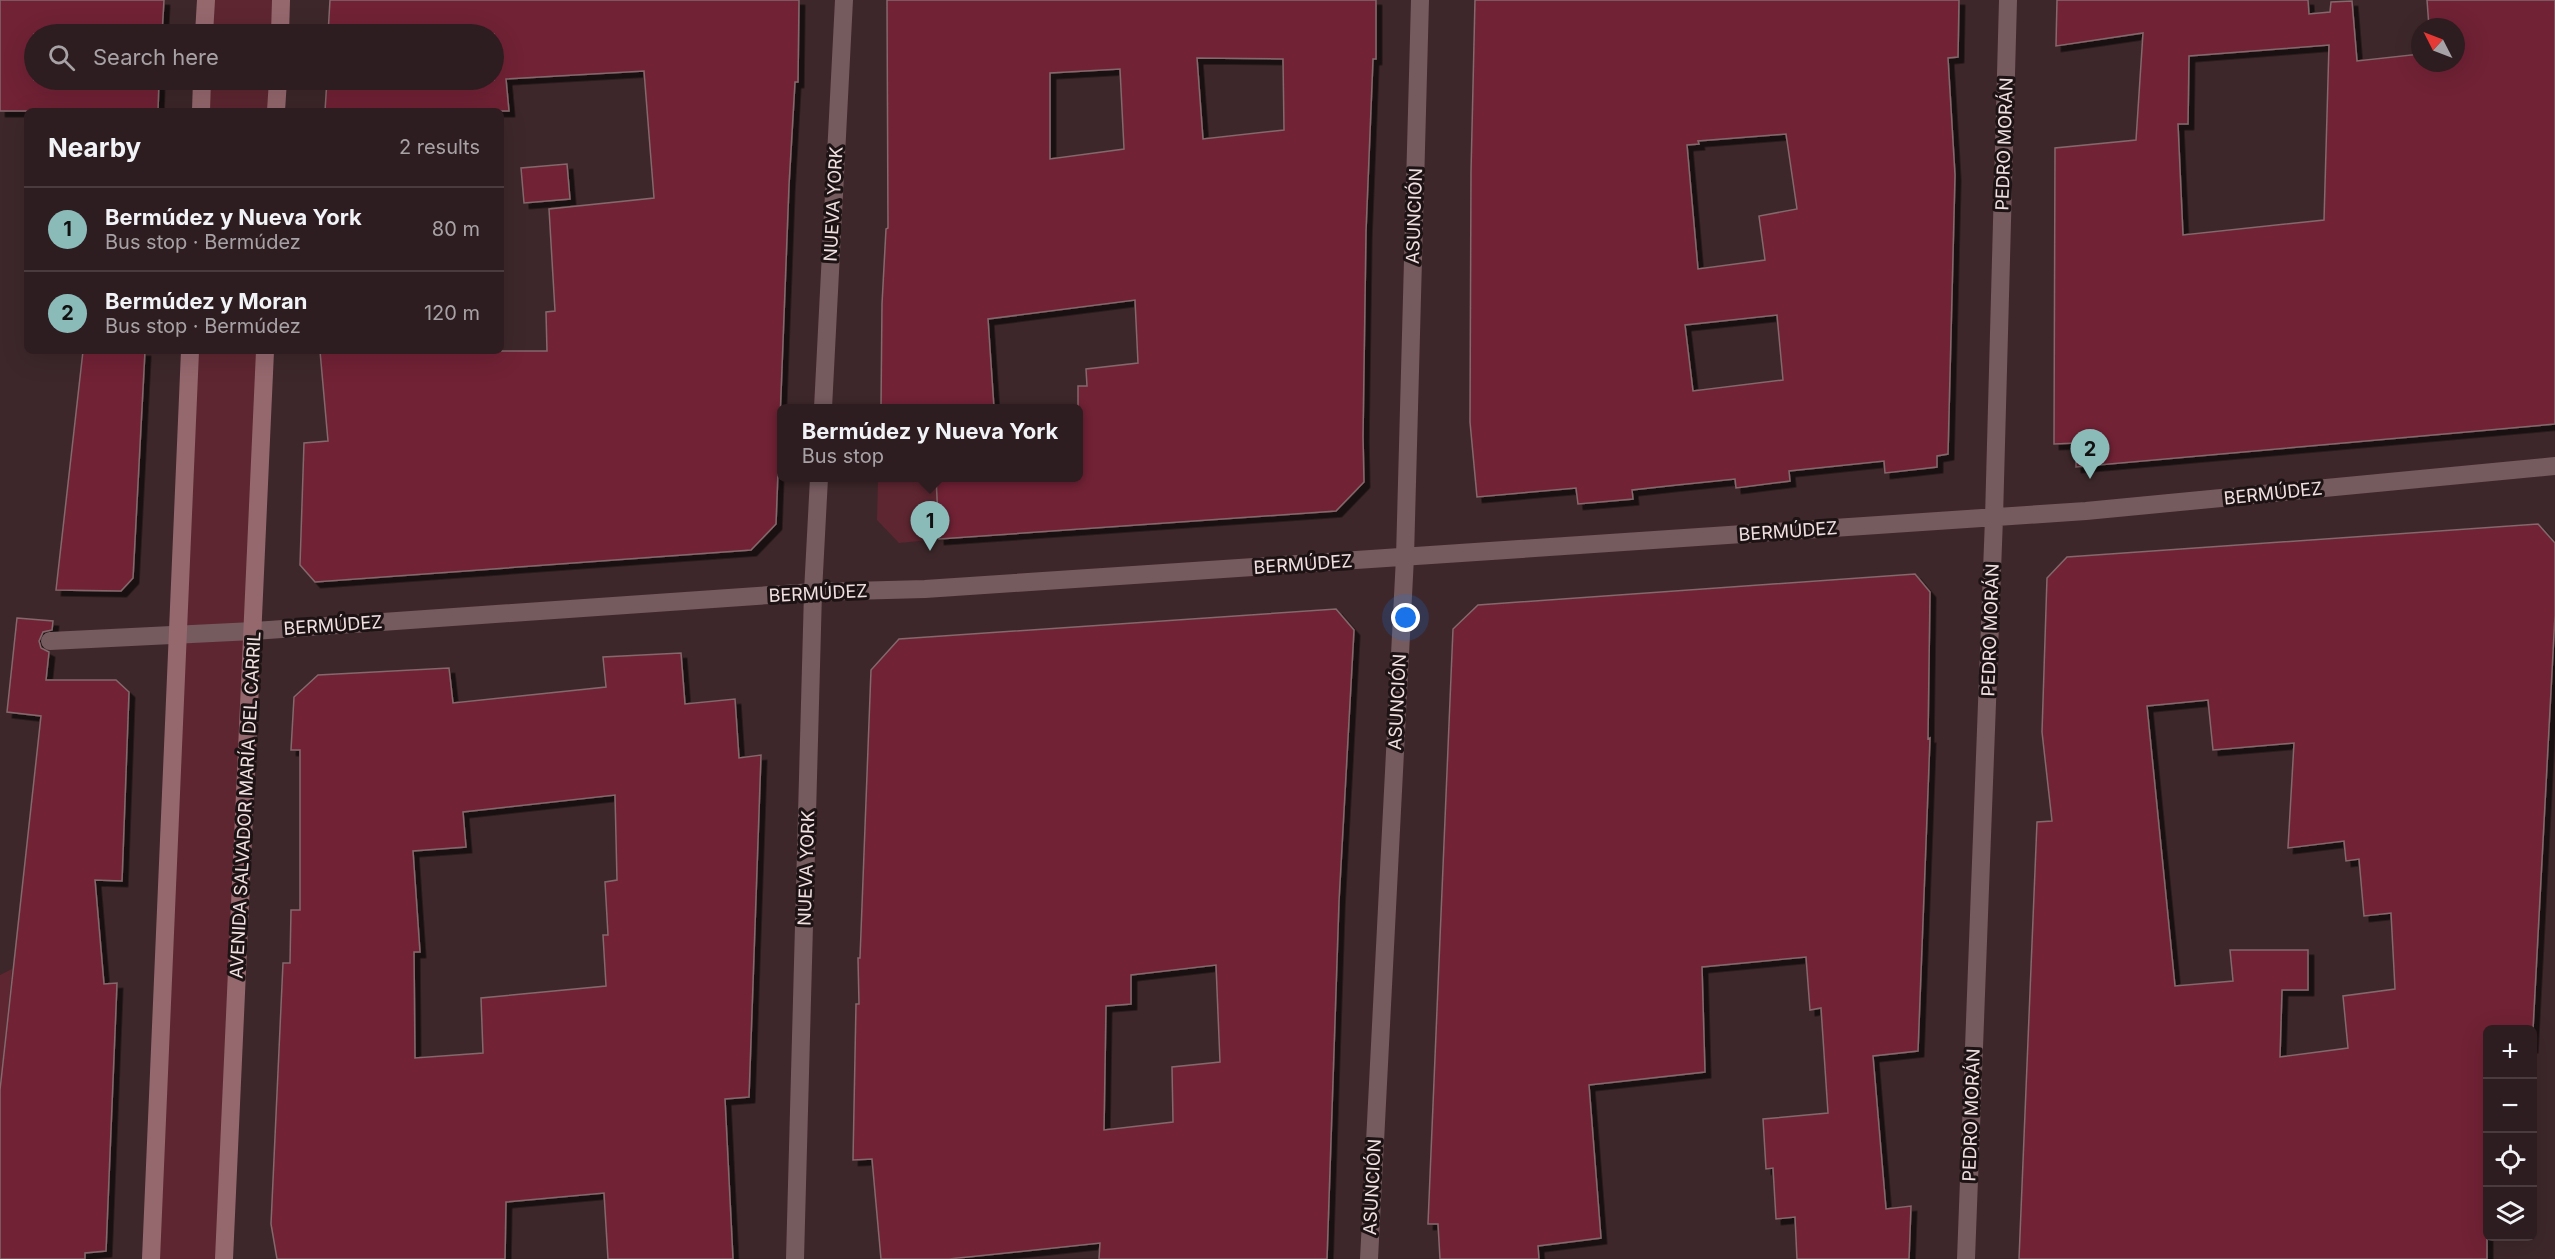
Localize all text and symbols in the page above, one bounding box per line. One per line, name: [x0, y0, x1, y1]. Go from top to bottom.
north arrow: [2411, 18, 2465, 72]
search box: [24, 24, 504, 90]
icon: search: [45, 41, 78, 74]
text: Search here: [93, 44, 219, 70]
street label: PEDRO MORÁN: [1990, 77, 2017, 211]
text: Nearby: [48, 132, 141, 163]
text: 2 results: [399, 135, 480, 159]
street label: NUEVA YORK: [819, 146, 847, 262]
street label: ASUNCIÓN: [1401, 168, 1426, 264]
text: Bermúdez y Nueva York: [105, 204, 362, 230]
text: 1: [63, 217, 72, 241]
text: 80 m: [432, 217, 480, 241]
text: Bus stop · Bermúdez: [105, 230, 301, 254]
text: Bermúdez y Moran: [105, 288, 307, 314]
text: 2: [61, 301, 74, 325]
text: 120 m: [424, 301, 480, 325]
text: Bus stop · Bermúdez: [105, 314, 301, 338]
popup: [777, 404, 1083, 482]
text: Bermúdez y Nueva York: [802, 418, 1058, 444]
pin: 2: [2070, 430, 2110, 479]
text: Bus stop: [802, 444, 884, 468]
street label: BERMÚDEZ: [2223, 476, 2323, 509]
pin: 1: [910, 502, 950, 551]
street label: BERMÚDEZ: [1738, 516, 1838, 545]
street label: BERMÚDEZ: [1253, 549, 1353, 578]
street label: PEDRO MORÁN: [1976, 563, 2003, 697]
street label: BERMÚDEZ: [768, 579, 868, 606]
your location: [1391, 603, 1420, 632]
street label: BERMÚDEZ: [283, 610, 383, 639]
street label: AVENIDA SALVADOR MARÍA DEL CARRIL: [224, 631, 265, 979]
street label: ASUNCIÓN: [1383, 653, 1410, 751]
street label: NUEVA YORK: [793, 810, 819, 926]
map controls: [2483, 1025, 2537, 1241]
button: +: [2483, 1025, 2537, 1079]
street label: PEDRO MORÁN: [1957, 1048, 1984, 1182]
button: −: [2483, 1079, 2537, 1133]
button: locate: [2483, 1133, 2537, 1187]
street label: ASUNCIÓN: [1358, 1138, 1385, 1236]
button: layers: [2483, 1187, 2537, 1241]

